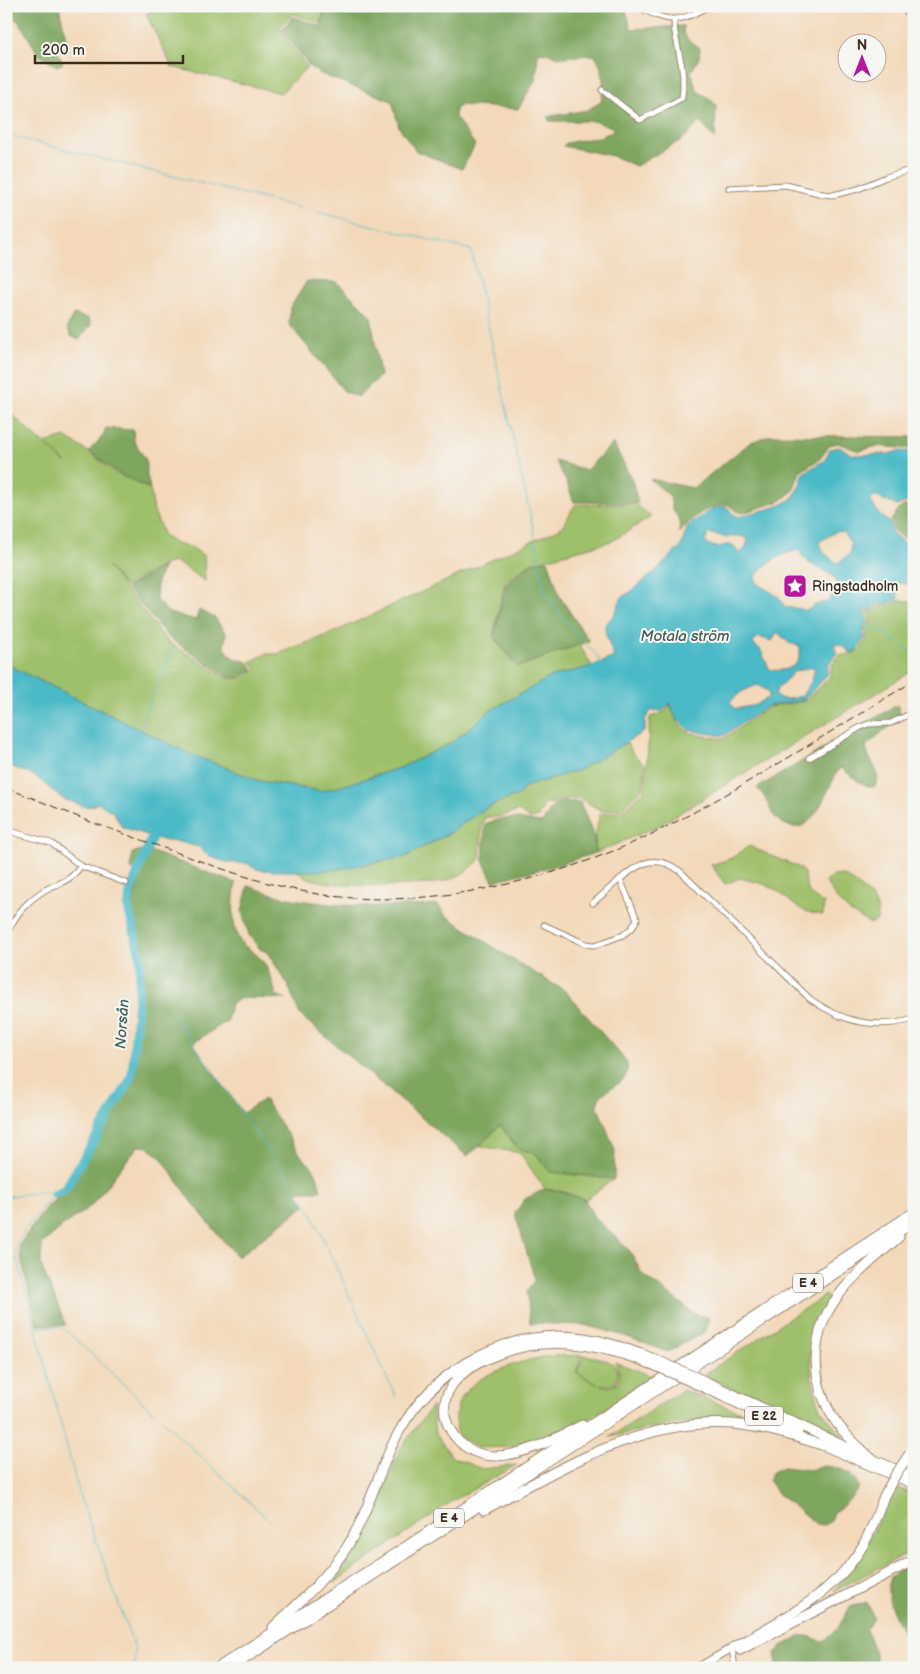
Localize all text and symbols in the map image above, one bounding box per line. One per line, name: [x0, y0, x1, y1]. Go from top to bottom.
scale bar: [35, 32, 182, 64]
north arrow: [838, 32, 888, 82]
text: N: [857, 37, 867, 54]
text: 200 m: [42, 41, 85, 60]
place icon: Ringstadholm: [782, 573, 808, 599]
place label: Ringstadholm: [812, 578, 898, 595]
water label: Motala ström: [641, 627, 729, 646]
water label: Norsån: [111, 999, 134, 1050]
road number: E 4: [793, 1274, 823, 1292]
road number: E 22: [745, 1406, 783, 1425]
road number: E 4: [434, 1509, 464, 1528]

